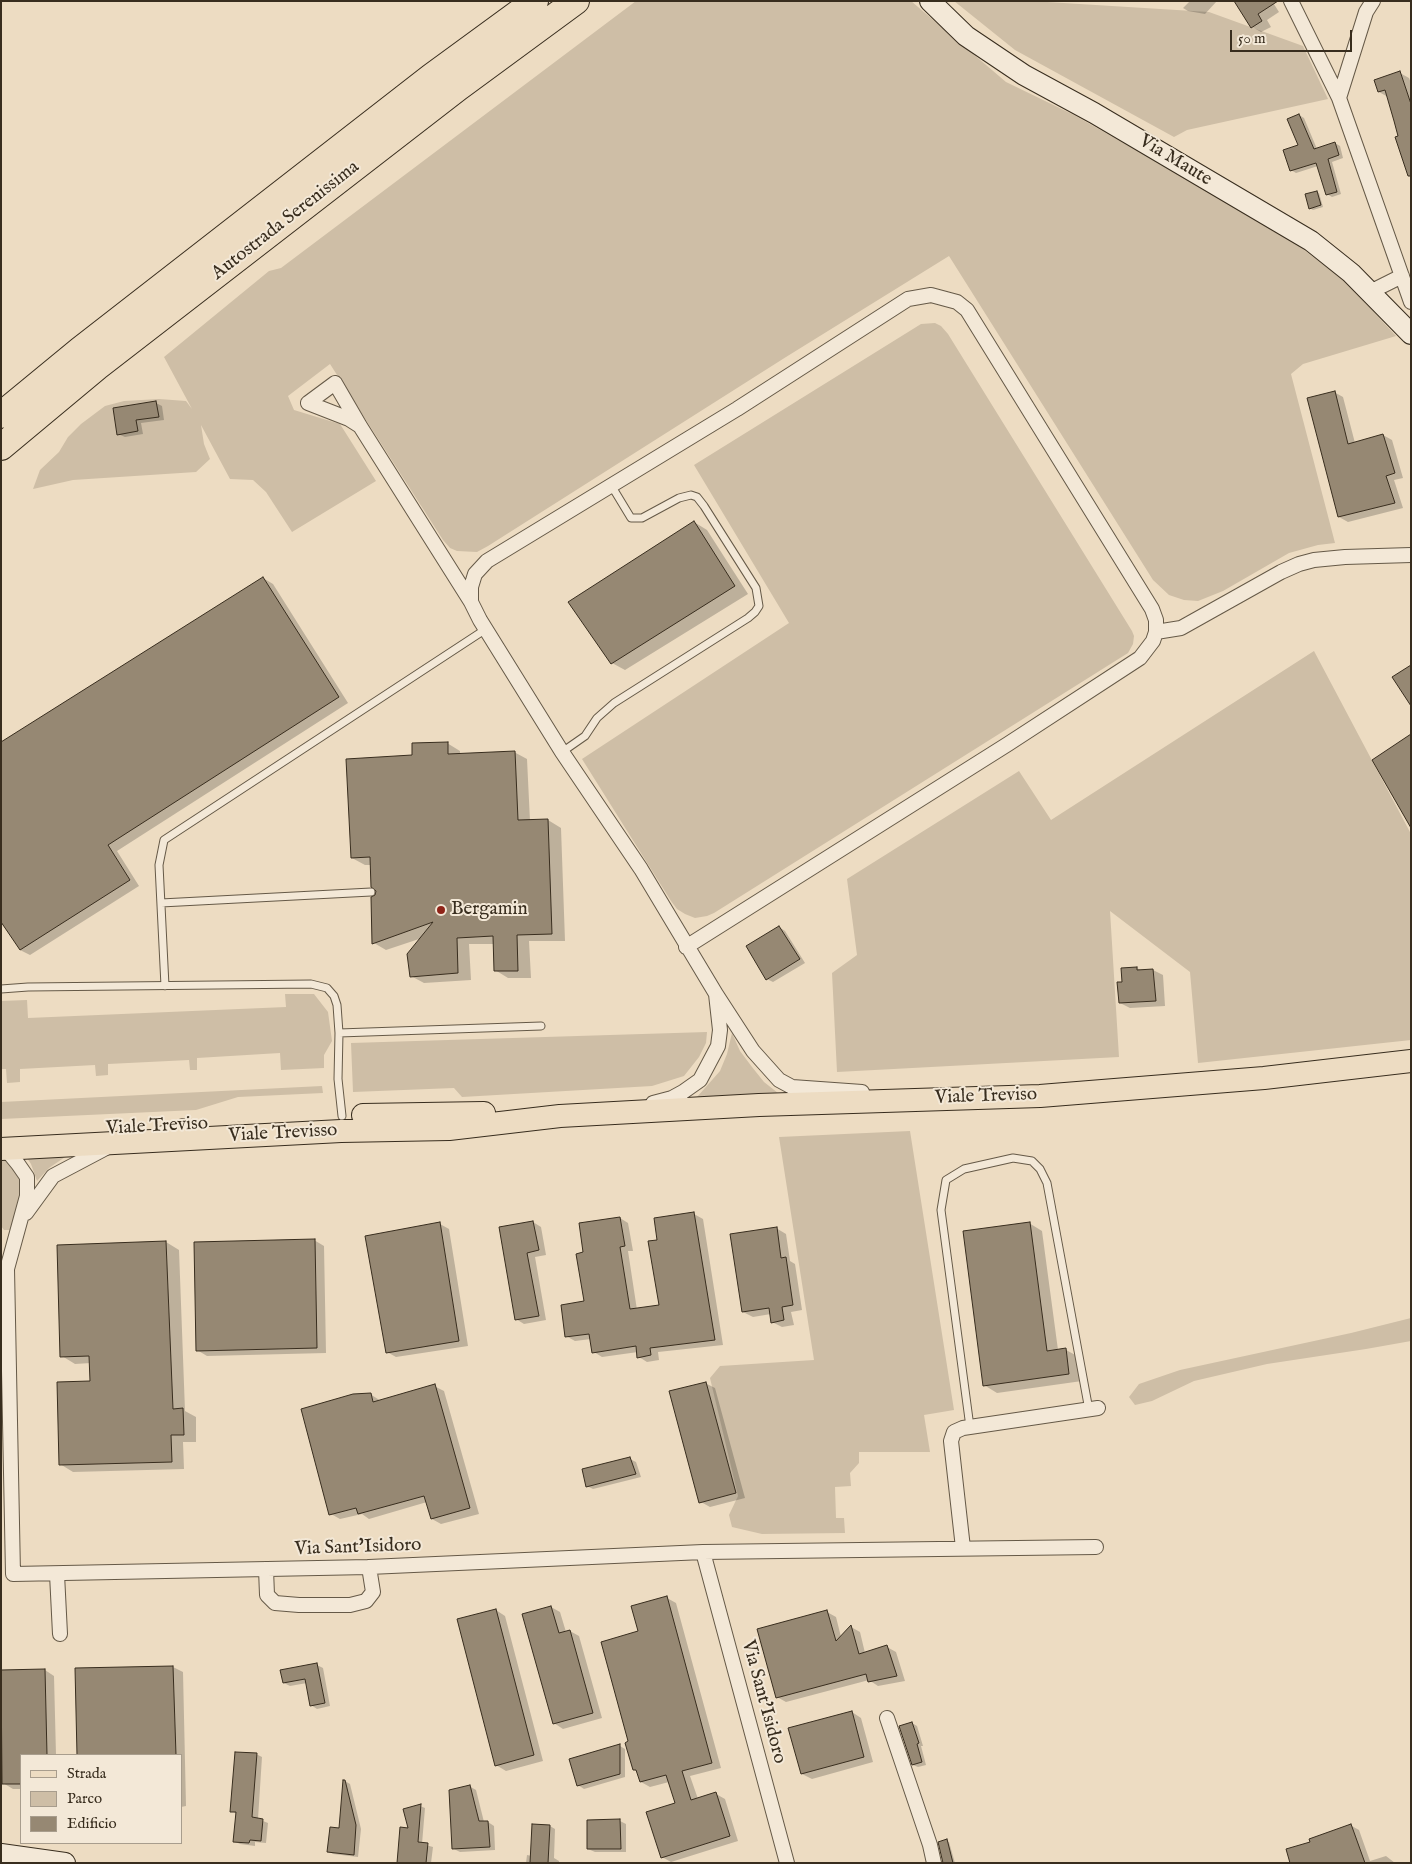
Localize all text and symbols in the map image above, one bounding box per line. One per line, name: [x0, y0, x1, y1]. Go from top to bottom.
scale bar: [1232, 20, 1354, 52]
text: 50 m: [1238, 29, 1266, 48]
street label: Via Maute: [1134, 130, 1216, 192]
street label: Autostrada Serenissima: [208, 156, 364, 286]
place label: Bergamin: [451, 899, 528, 921]
marker: Bergamin: [435, 904, 447, 916]
street label: Viale Treviso: [935, 1084, 1037, 1110]
street label: Viale Treviso: [105, 1113, 209, 1141]
street label: Viale Trevisso: [228, 1120, 338, 1148]
street label: Via Sant'Isidoro: [294, 1534, 422, 1562]
street label: Via Sant'Isidoro: [736, 1638, 790, 1766]
legend: [20, 1754, 182, 1844]
text: Strada: [67, 1764, 106, 1783]
text: Parco: [67, 1789, 102, 1808]
text: Edificio: [67, 1814, 117, 1833]

